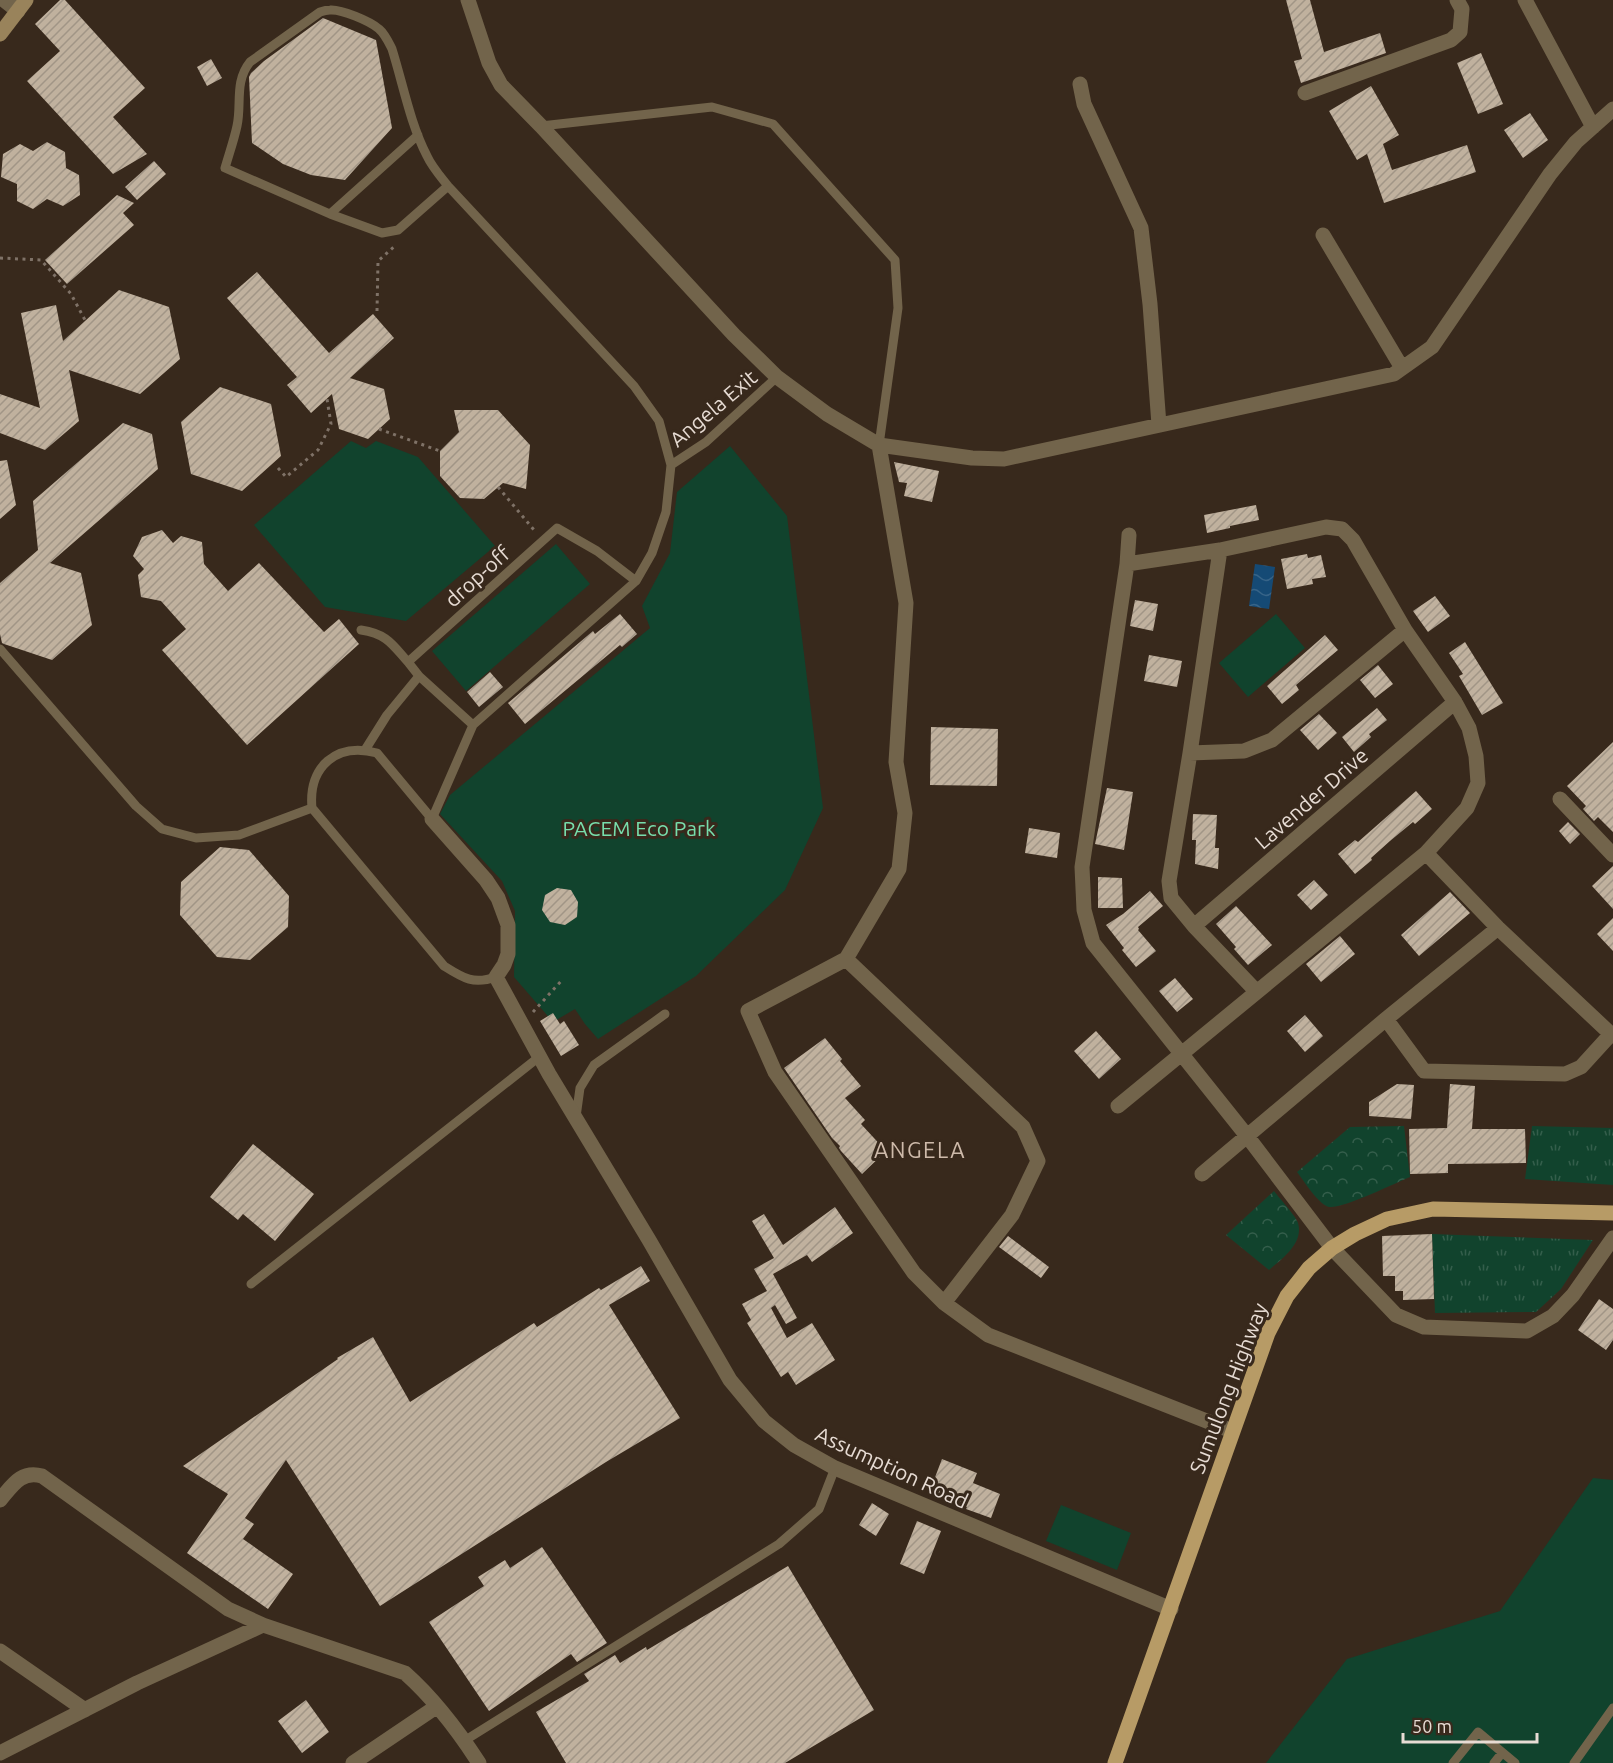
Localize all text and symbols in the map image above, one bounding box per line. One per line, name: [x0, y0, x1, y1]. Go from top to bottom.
street label: Angela Exit: [665, 365, 761, 451]
street label: drop-off: [440, 540, 515, 611]
street label: Lavender Drive: [1250, 743, 1372, 853]
park label: PACEM Eco Park: [562, 816, 716, 840]
district label: ANGELA: [874, 1137, 966, 1162]
street label: Sumulong Highway: [1184, 1299, 1272, 1477]
street label: Assumption Road: [812, 1421, 972, 1513]
scale bar: [1403, 1706, 1536, 1744]
text: 50 m: [1412, 1716, 1452, 1736]

